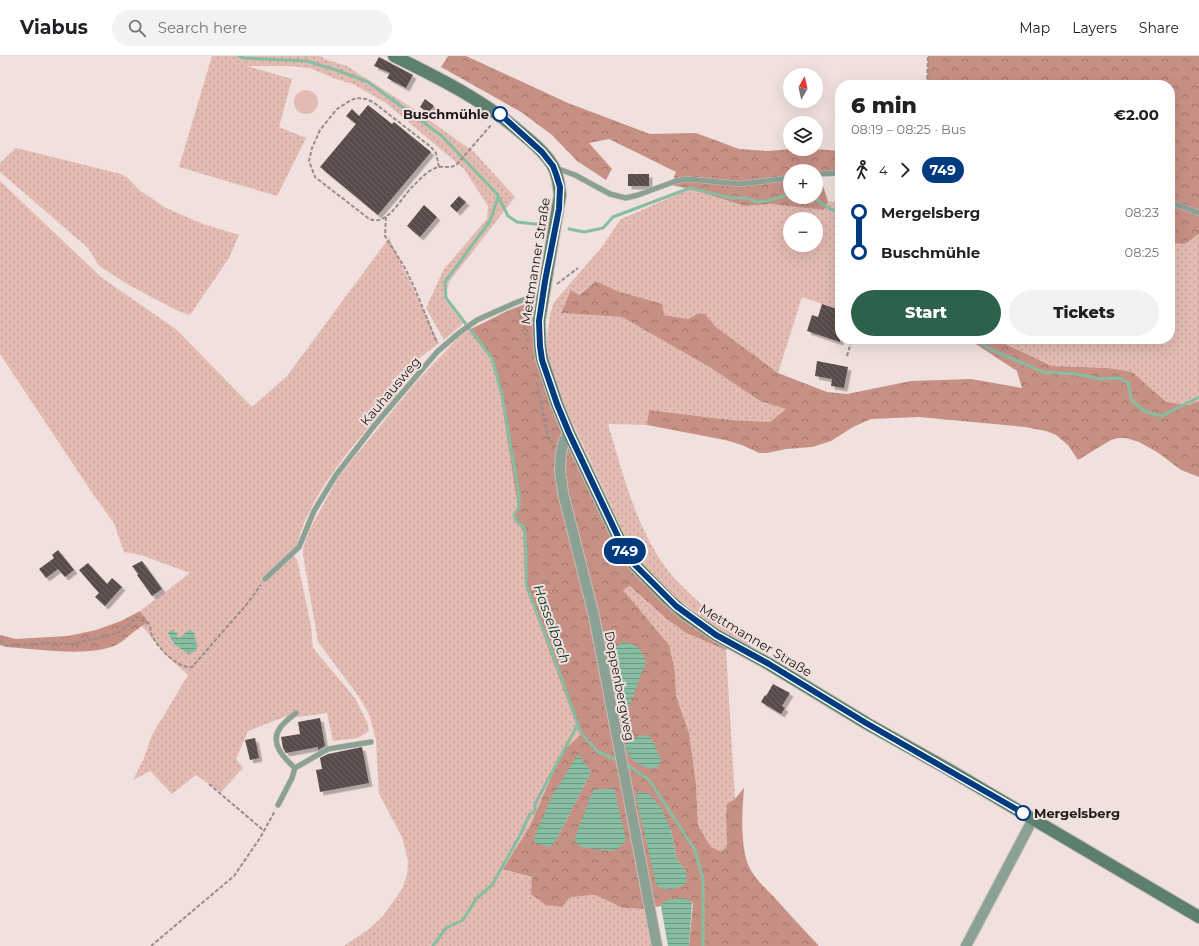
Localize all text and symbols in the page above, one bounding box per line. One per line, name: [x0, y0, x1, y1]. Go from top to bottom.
search box: [112, 10, 392, 46]
text: Viabus: [20, 16, 88, 39]
icon: search: [126, 17, 148, 39]
text: Search here: [158, 18, 247, 37]
text: Map: [1019, 19, 1050, 37]
text: Layers: [1072, 19, 1117, 37]
text: Share: [1139, 19, 1179, 37]
north arrow: [783, 68, 823, 108]
map controls: [783, 68, 823, 252]
text: 6 min: [851, 92, 917, 119]
text: €2.00: [1114, 105, 1159, 124]
place label: Buschmühle: [403, 106, 489, 122]
marker: Buschmühle: [492, 106, 508, 122]
button: layers: [783, 116, 823, 156]
text: 08:19 – 08:25 · Bus: [851, 121, 966, 137]
icon: walk: [851, 159, 873, 181]
icon: forward: [894, 159, 916, 181]
text: 749: [930, 161, 956, 179]
text: 4: [879, 162, 888, 178]
button: +: [783, 164, 823, 204]
street label: Mettmanner Straße: [517, 196, 553, 326]
text: Mergelsberg: [881, 203, 980, 222]
text: 08:23: [1125, 204, 1159, 220]
button: −: [783, 212, 823, 252]
text: Buschmühle: [881, 243, 980, 262]
text: 08:25: [1125, 244, 1159, 260]
button: Start: [851, 290, 1001, 336]
button: Tickets: [1009, 290, 1159, 336]
street label: Kauhausweg: [357, 353, 423, 429]
line badge: 749: [602, 538, 648, 564]
text: 749: [612, 542, 638, 560]
water label: Hasselbach: [529, 582, 575, 666]
street label: Mettmanner Straße: [697, 600, 815, 680]
street label: Doppenbergweg: [601, 630, 639, 742]
marker: Mergelsberg: [1015, 805, 1031, 821]
place label: Mergelsberg: [1034, 805, 1120, 821]

